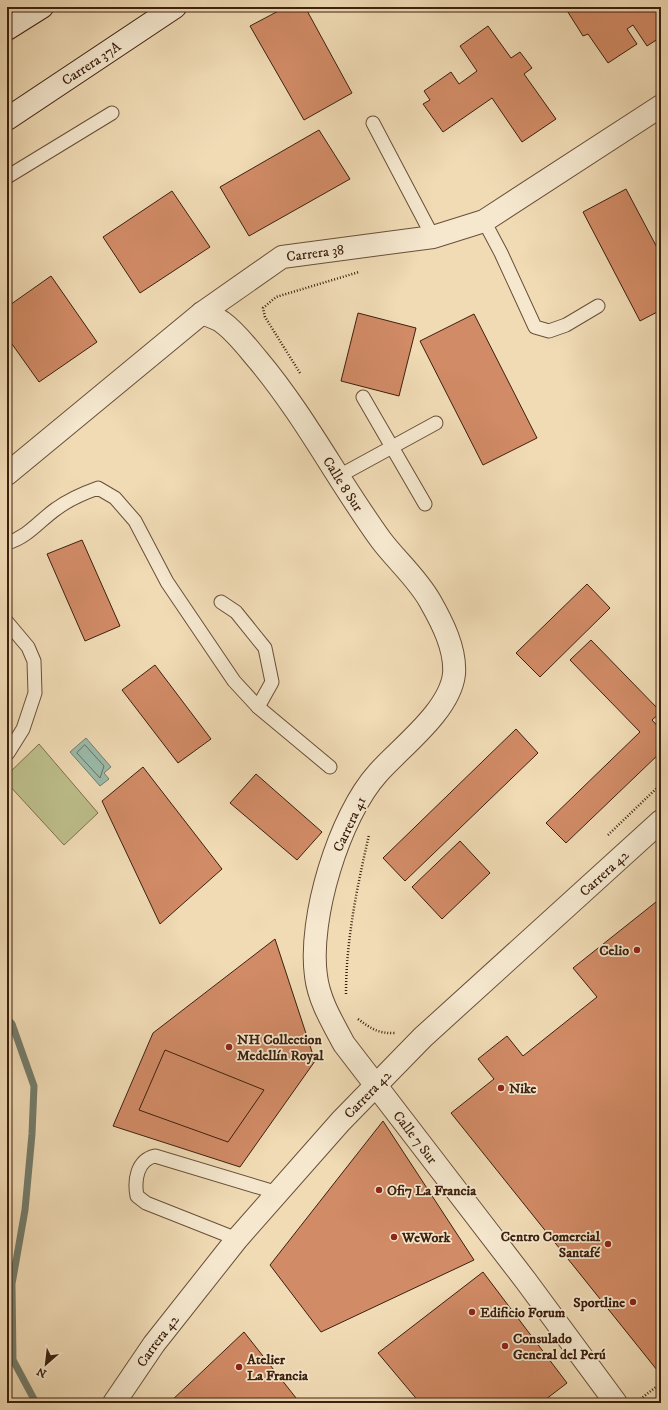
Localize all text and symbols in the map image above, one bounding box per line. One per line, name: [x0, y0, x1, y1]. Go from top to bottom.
street label: Carrera 37A: [59, 37, 125, 90]
street label: Carrera 38: [285, 241, 345, 266]
street label: Calle 8 Sur: [318, 454, 367, 516]
street label: Carrera 41: [329, 794, 370, 855]
street label: Carrera 42: [576, 847, 633, 901]
place label: Celio: [599, 942, 629, 960]
marker: Celio: [632, 945, 642, 955]
place label: NH Collection Medellín Royal: [237, 1031, 324, 1065]
marker: NH Collection Medellín Royal: [224, 1042, 234, 1052]
street label: Carrera 42: [340, 1067, 396, 1123]
place label: Nike: [509, 1080, 537, 1098]
marker: Nike: [496, 1083, 506, 1093]
street label: Calle 7 Sur: [389, 1108, 441, 1168]
place label: Ofi7 La Francia: [387, 1182, 477, 1200]
marker: Ofi7 La Francia: [374, 1185, 384, 1195]
place label: Centro Comercial Santafé: [501, 1228, 601, 1262]
place label: WeWork: [401, 1229, 451, 1247]
marker: WeWork: [389, 1232, 399, 1242]
marker: Centro Comercial Santafé: [603, 1239, 613, 1249]
place label: Sportline: [573, 1294, 625, 1312]
marker: Sportline: [628, 1297, 638, 1307]
place label: Edificio Forum: [480, 1304, 566, 1322]
marker: Edificio Forum: [467, 1307, 477, 1317]
street label: Carrera 42: [133, 1311, 184, 1371]
place label: Consulado General del Perú: [513, 1330, 606, 1364]
marker: Consulado General del Perú: [500, 1341, 510, 1351]
north arrow: [26, 1344, 66, 1384]
place label: Atelier La Francia: [246, 1351, 309, 1385]
marker: Atelier La Francia: [234, 1362, 244, 1372]
text: N: [35, 1364, 49, 1380]

